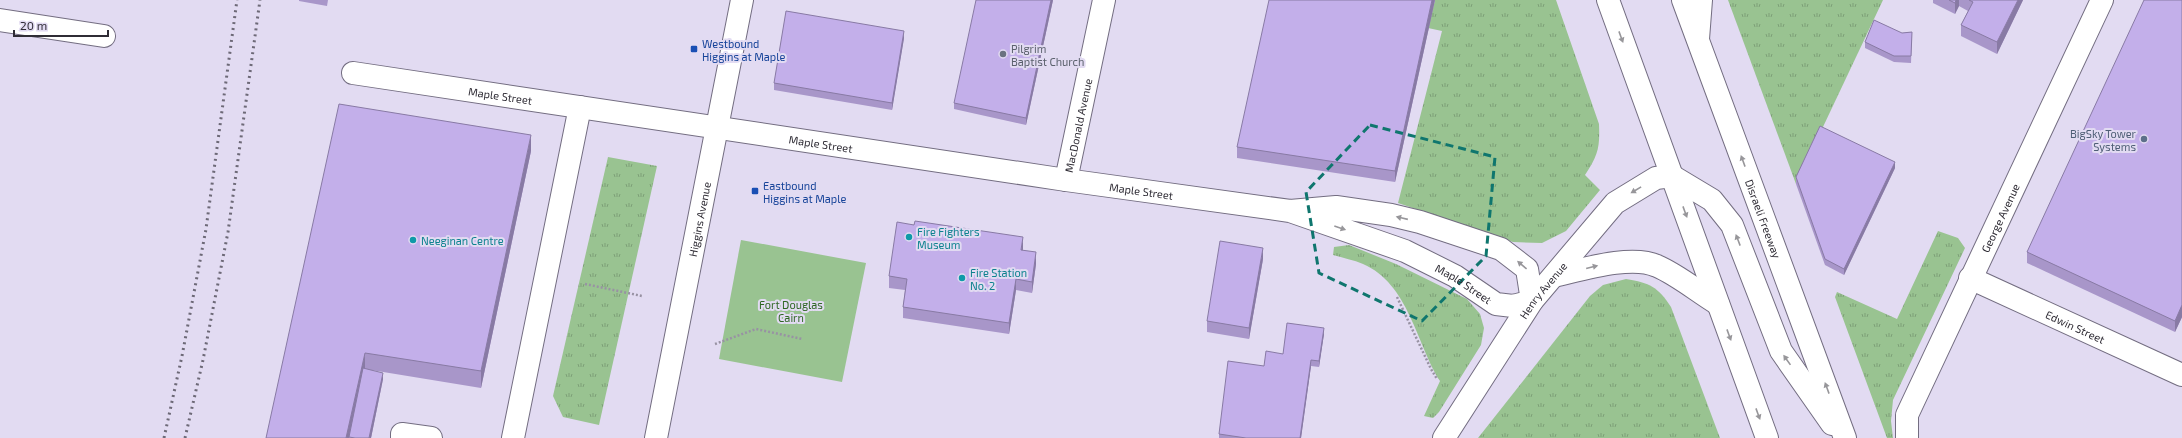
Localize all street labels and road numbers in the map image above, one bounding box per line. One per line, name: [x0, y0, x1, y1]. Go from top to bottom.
street label: MacDonald Avenue: [1061, 77, 1094, 173]
street label: Maple Street: [468, 84, 533, 106]
street label: Maple Street: [788, 132, 854, 154]
street label: Disraeli Freeway: [1743, 177, 1784, 260]
street label: Higgins Avenue: [685, 180, 713, 258]
street label: Maple Street: [1109, 180, 1174, 201]
street label: George Avenue: [1978, 181, 2021, 254]
street label: Henry Avenue: [1516, 259, 1569, 321]
street label: Maple Street: [1433, 261, 1495, 306]
street label: Edwin Street: [2044, 307, 2107, 345]

